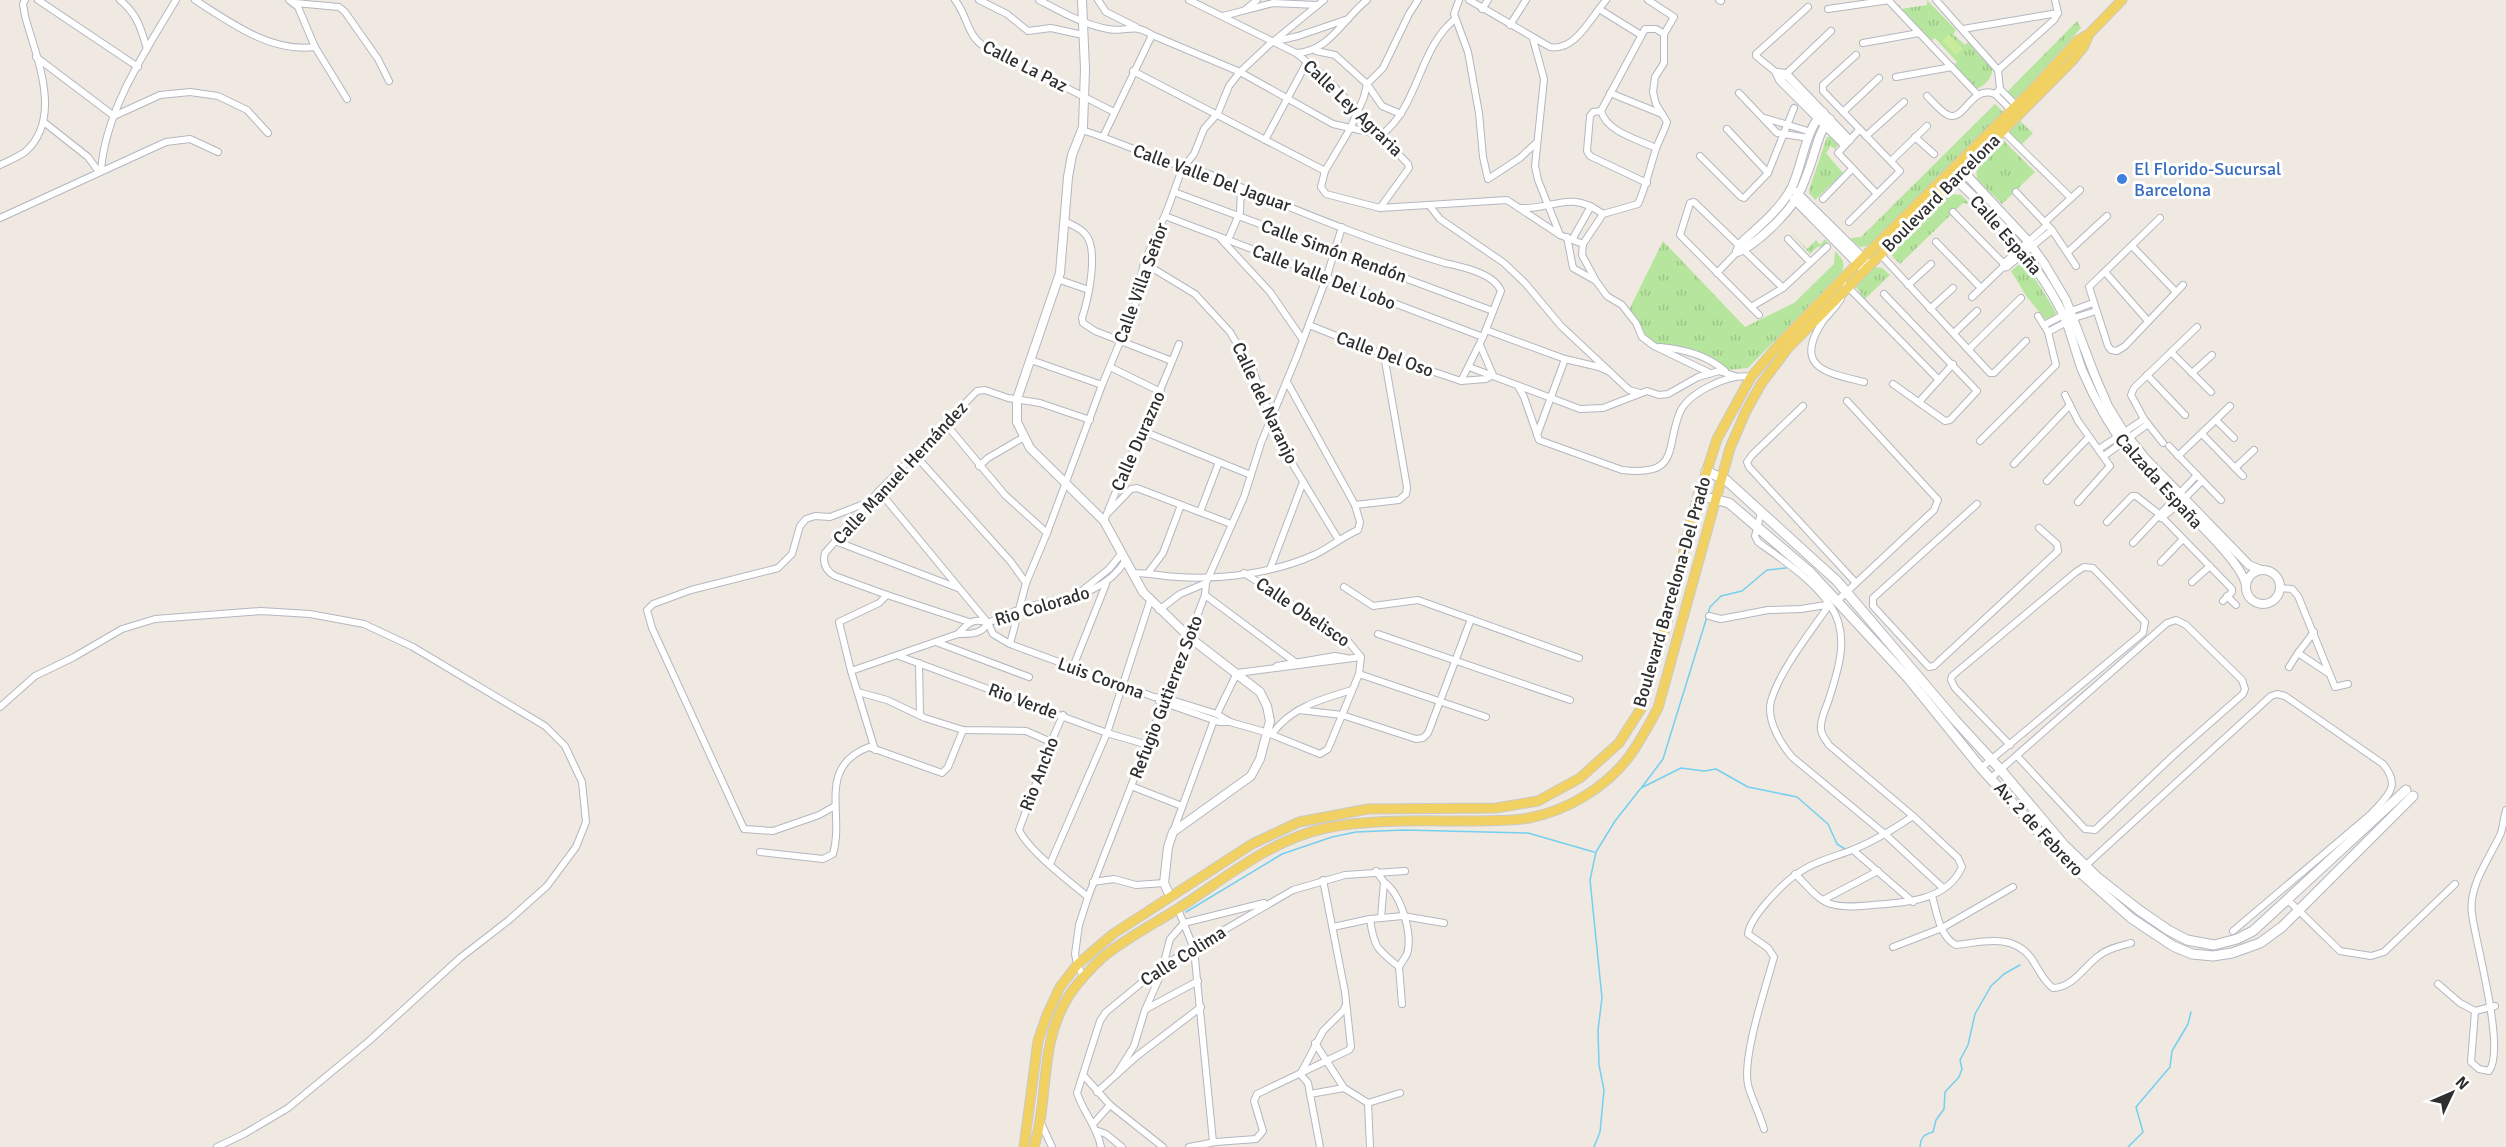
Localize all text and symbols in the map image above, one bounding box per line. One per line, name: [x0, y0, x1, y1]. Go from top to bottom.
street label: Calle La Paz: [979, 35, 1071, 97]
street label: Calle Ley Agraria: [1299, 55, 1407, 161]
street label: Boulevard Barcelona: [1877, 129, 2005, 257]
street label: Calle Valle Del Jaguar: [1130, 139, 1294, 217]
place label: El Florido-Sucursal Barcelona: [2134, 158, 2281, 201]
marker: El Florido-Sucursal Barcelona: [2115, 172, 2129, 186]
street label: Calle España: [1965, 191, 2047, 279]
street label: Calle Simón Rendón: [1258, 214, 1410, 288]
street label: Calle Villa Señor: [1109, 219, 1173, 346]
street label: Calle Valle Del Lobo: [1249, 239, 1399, 315]
street label: Calle Del Oso: [1333, 326, 1437, 382]
street label: Calle del Naranjo: [1227, 339, 1303, 467]
street label: Calle Durazno: [1106, 387, 1170, 495]
street label: Calle Manuel Hernández: [828, 397, 972, 549]
street label: Calzada España: [2110, 429, 2208, 533]
street label: Boulevard Barcelona-Del Prado: [1628, 474, 1716, 710]
street label: Calle Obelisco: [1252, 572, 1354, 652]
street label: Rio Colorado: [992, 581, 1092, 631]
street label: Refugio Gutierrez Soto: [1125, 612, 1207, 782]
street label: Luis Corona: [1055, 652, 1147, 704]
street label: Rio Verde: [985, 678, 1061, 724]
street label: Rio Ancho: [1015, 734, 1063, 814]
street label: Av. 2 de Febrero: [1990, 777, 2088, 881]
street label: Calle Colima: [1136, 921, 1230, 991]
north arrow: [2422, 1063, 2482, 1123]
text: N: [2451, 1072, 2473, 1094]

